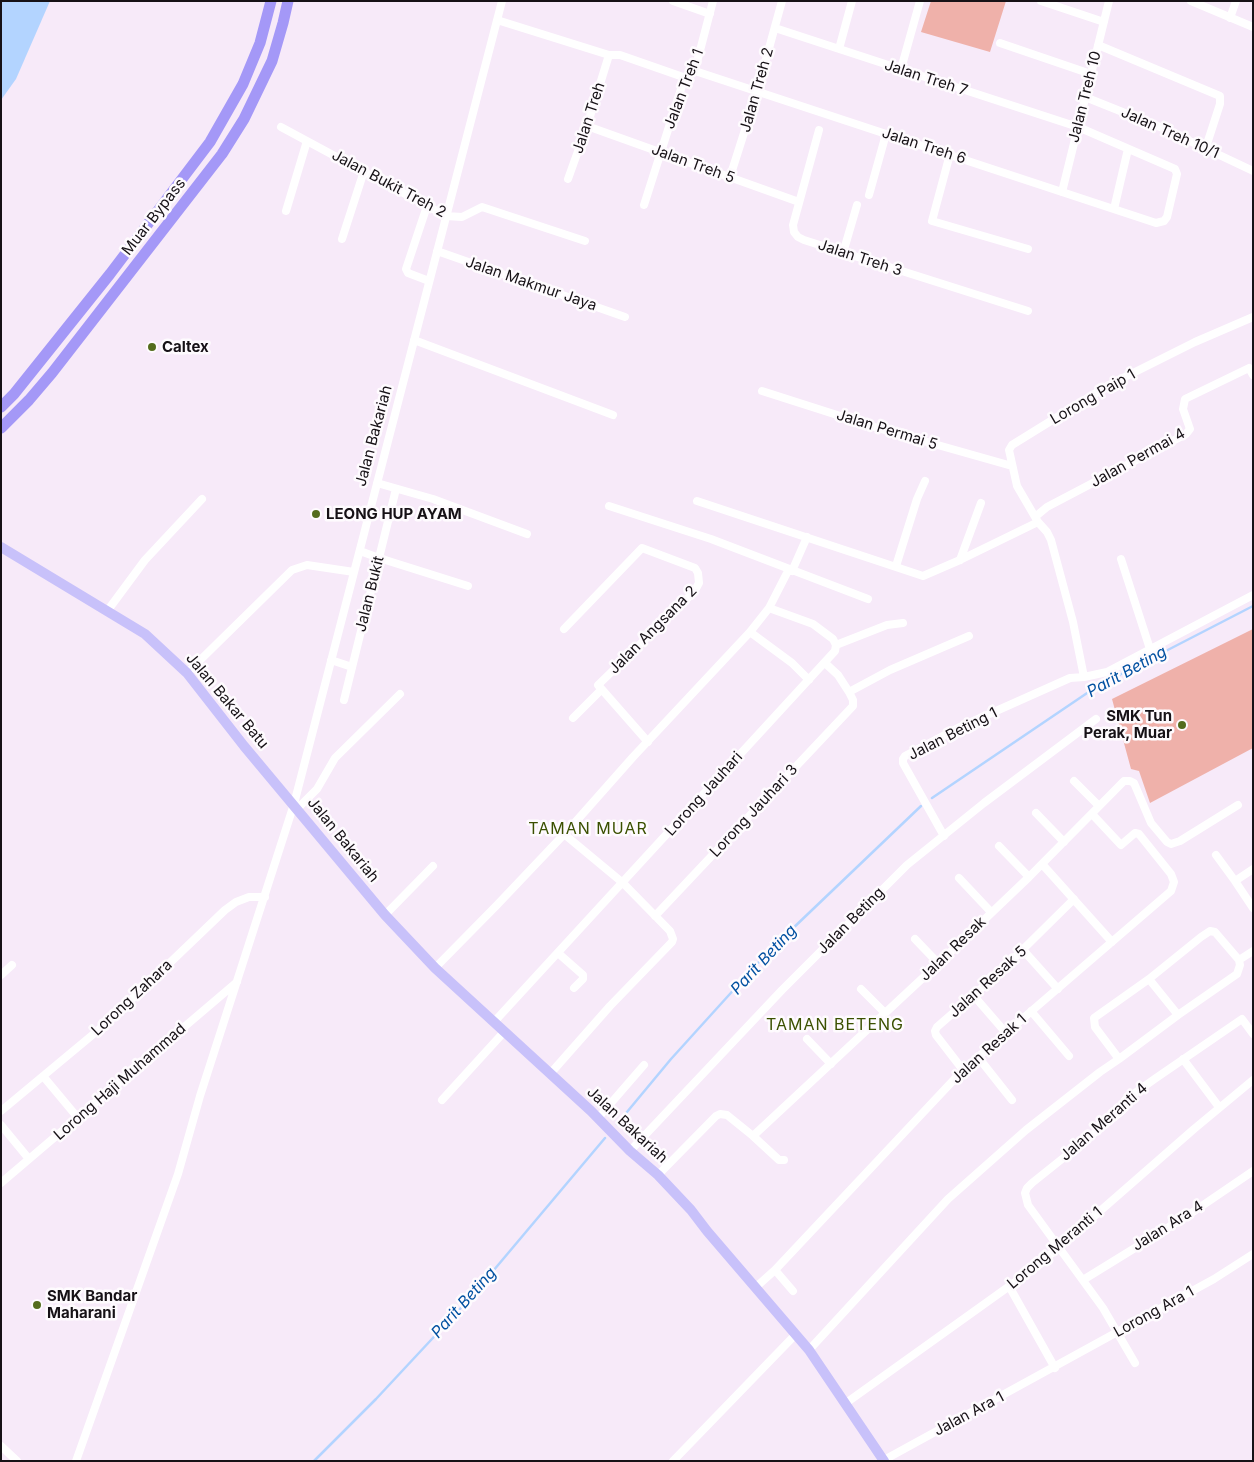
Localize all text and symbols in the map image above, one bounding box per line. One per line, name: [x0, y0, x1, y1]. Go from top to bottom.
street label: Jalan Treh 1: [660, 46, 708, 132]
street label: Jalan Treh 2: [736, 46, 778, 134]
street label: Jalan Treh 10: [1065, 49, 1105, 145]
street label: Jalan Treh 7: [882, 56, 970, 100]
street label: Jalan Treh: [569, 80, 609, 156]
street label: Jalan Treh 10/1: [1118, 103, 1222, 163]
street label: Jalan Treh 6: [880, 124, 968, 168]
street label: Jalan Treh 5: [649, 141, 737, 187]
street label: Jalan Bukit Treh 2: [329, 146, 449, 222]
street label: Muar Bypass: [118, 175, 190, 259]
street label: Jalan Treh 3: [816, 236, 904, 280]
street label: Jalan Makmur Jaya: [463, 253, 599, 315]
place label: Caltex: [162, 338, 209, 356]
marker: Caltex: [146, 341, 158, 353]
street label: Lorong Paip 1: [1047, 365, 1139, 429]
street label: Jalan Bakariah: [352, 384, 396, 488]
street label: Jalan Permai 5: [834, 406, 940, 454]
street label: Jalan Permai 4: [1088, 425, 1188, 491]
place label: LEONG HUP AYAM: [326, 505, 462, 523]
marker: LEONG HUP AYAM: [310, 508, 322, 520]
street label: Jalan Bukit: [352, 554, 388, 634]
street label: Jalan Angsana 2: [605, 582, 701, 678]
water label: Parit Beting: [1084, 642, 1170, 702]
street label: Jalan Bakar Batu: [182, 650, 272, 752]
street label: Jalan Beting 1: [905, 704, 1001, 764]
place label: SMK Tun Perak, Muar: [1083, 707, 1172, 742]
marker: SMK Tun Perak, Muar: [1176, 719, 1188, 731]
street label: Lorong Jauhari: [662, 748, 746, 840]
street label: Lorong Jauhari 3: [706, 761, 802, 861]
street label: Jalan Bakariah: [303, 794, 383, 886]
district label: TAMAN MUAR: [527, 819, 649, 839]
street label: Jalan Beting: [814, 884, 888, 958]
street label: Jalan Resak: [916, 913, 990, 985]
water label: Parit Beting: [727, 921, 801, 999]
street label: Jalan Resak 5: [945, 942, 1031, 1022]
street label: Lorong Zahara: [88, 956, 176, 1040]
street label: Jalan Resak 1: [948, 1010, 1030, 1088]
district label: TAMAN BETENG: [764, 1015, 906, 1035]
street label: Lorong Haji Muhammad: [50, 1020, 190, 1144]
street label: Jalan Meranti 4: [1057, 1079, 1151, 1165]
street label: Jalan Bakariah: [583, 1083, 671, 1167]
street label: Jalan Ara 4: [1129, 1197, 1207, 1255]
street label: Lorong Meranti 1: [1004, 1203, 1106, 1293]
water label: Parit Beting: [427, 1264, 501, 1342]
street label: Lorong Ara 1: [1111, 1283, 1197, 1341]
place label: SMK Bandar Maharani: [47, 1287, 137, 1322]
marker: SMK Bandar Maharani: [31, 1299, 43, 1311]
street label: Jalan Ara 1: [931, 1388, 1007, 1440]

